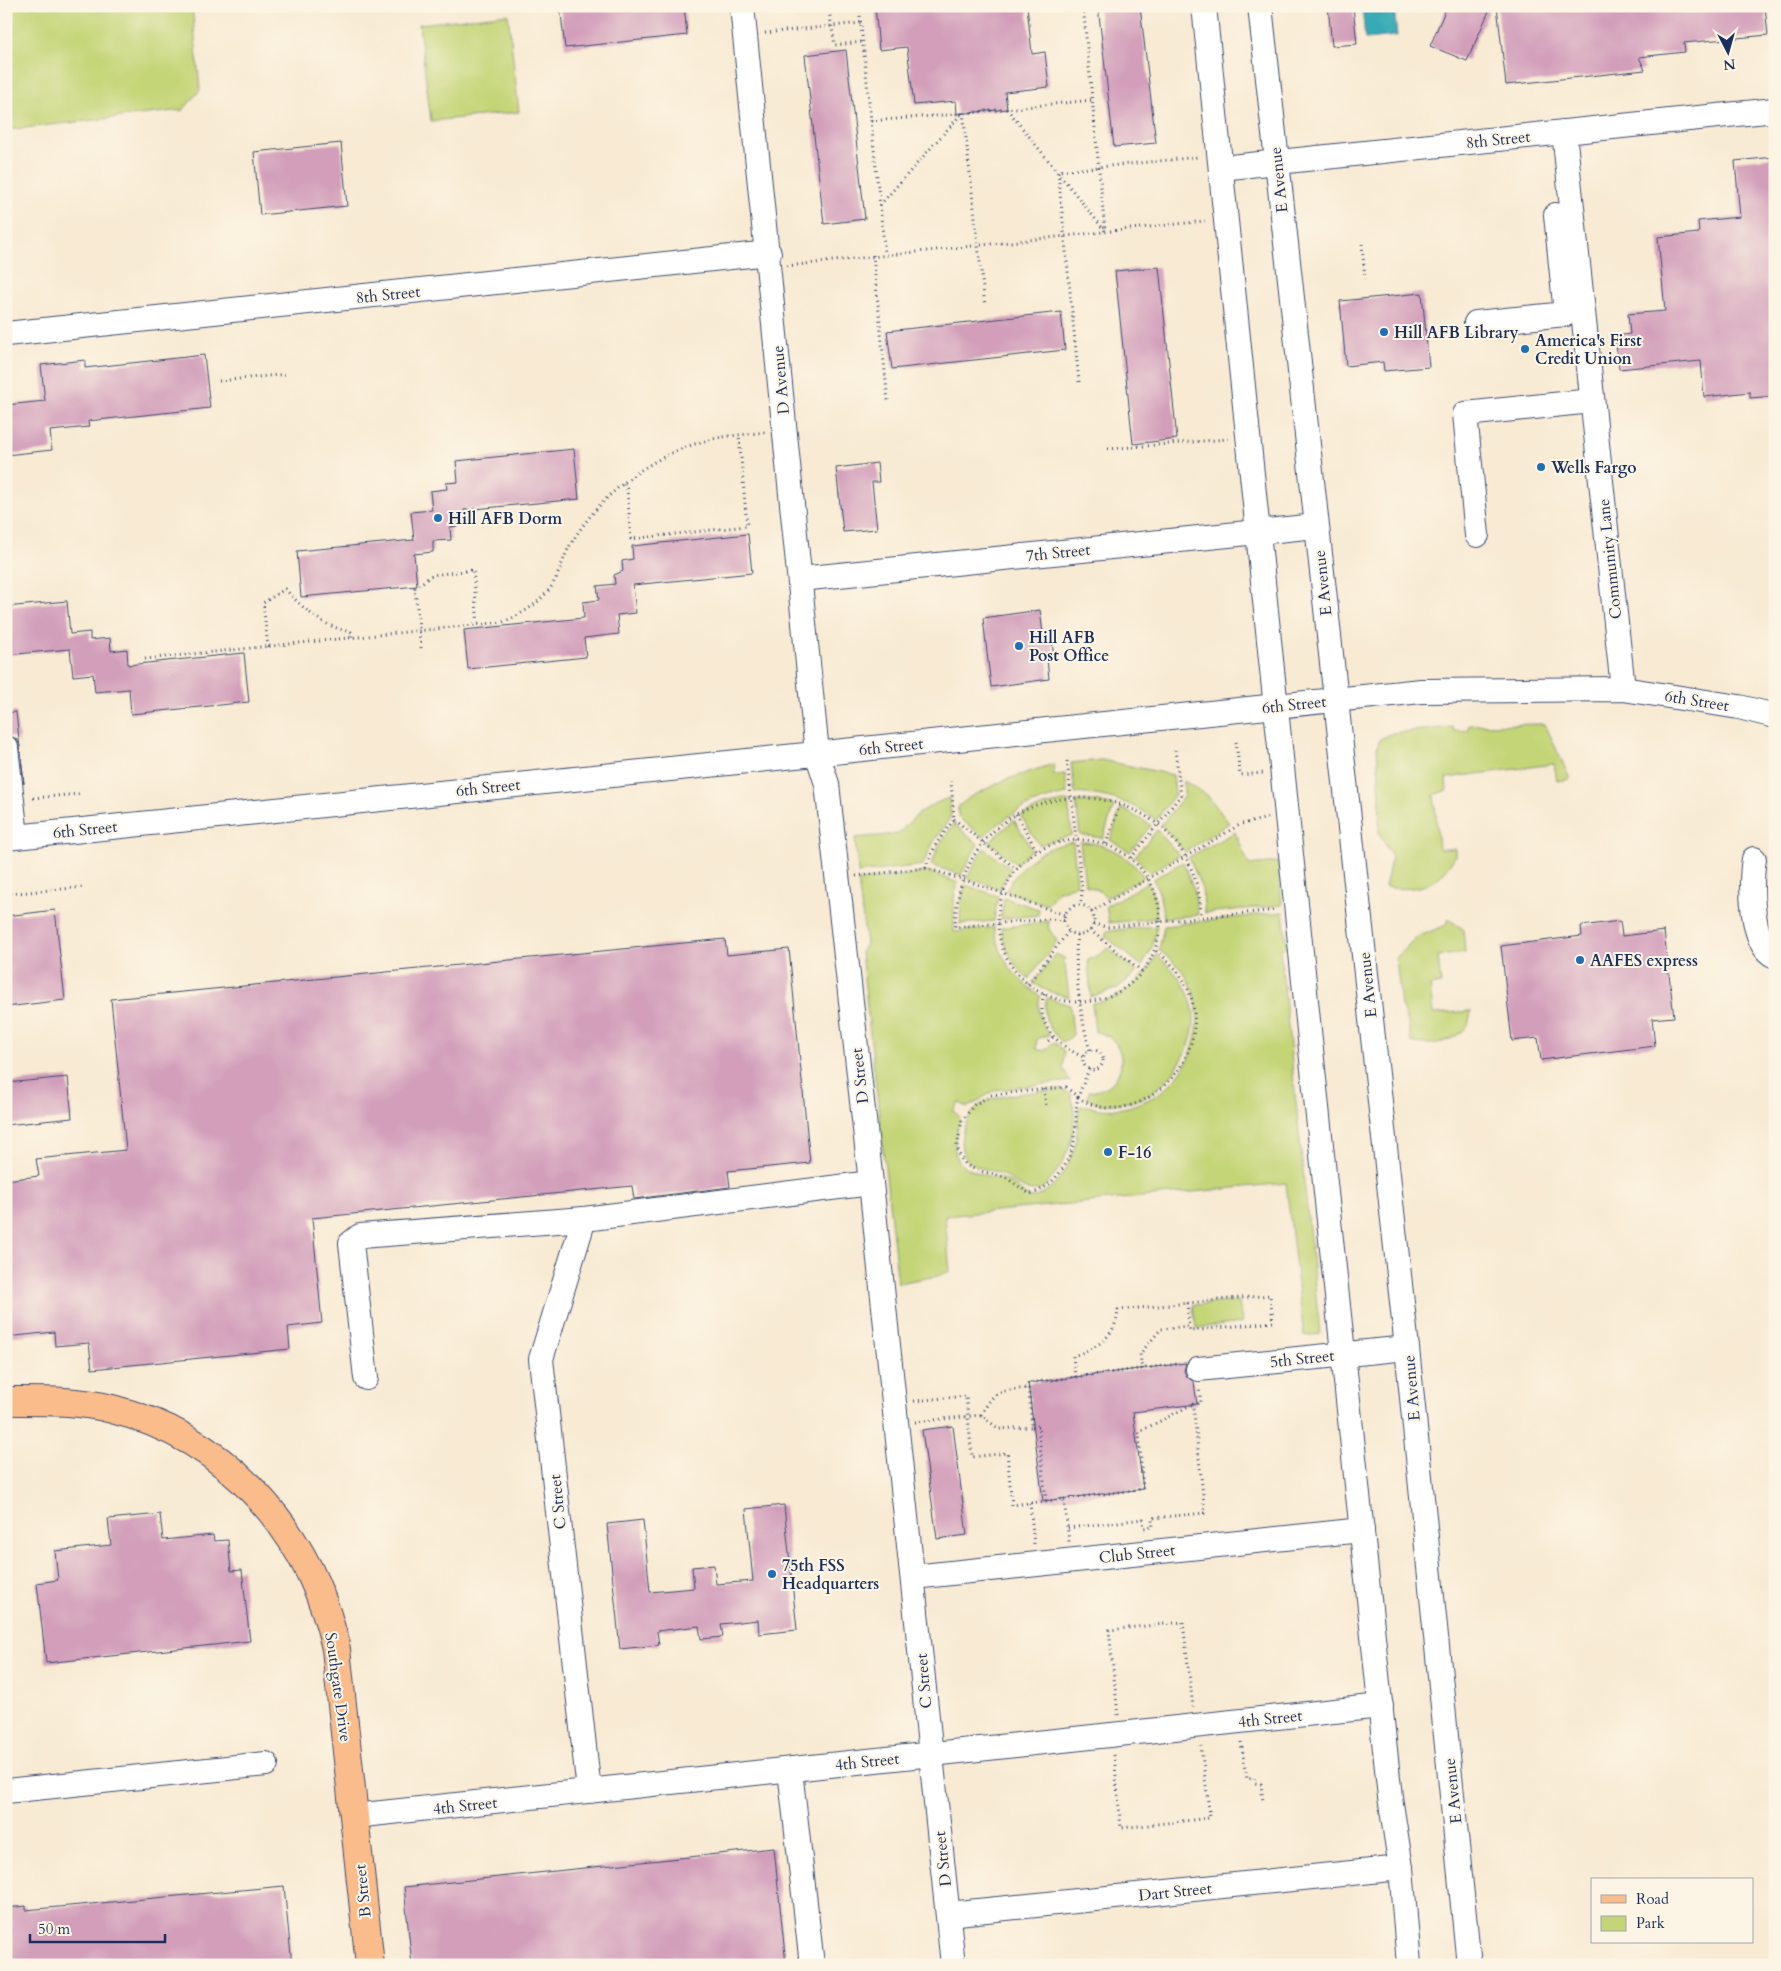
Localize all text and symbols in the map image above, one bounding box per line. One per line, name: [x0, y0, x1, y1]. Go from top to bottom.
north arrow: [1704, 28, 1754, 78]
text: N: [1722, 54, 1736, 75]
street label: 8th Street: [1465, 126, 1531, 154]
street label: E Avenue: [1265, 146, 1293, 214]
street label: 8th Street: [355, 281, 421, 309]
place label: Hill AFB Library: [1394, 322, 1519, 344]
marker: Hill AFB Library: [1378, 326, 1390, 338]
place label: America's First Credit Union: [1535, 330, 1642, 370]
marker: America's First Credit Union: [1519, 343, 1531, 355]
street label: D Avenue: [767, 344, 795, 415]
place label: Wells Fargo: [1550, 457, 1637, 479]
marker: Wells Fargo: [1535, 461, 1547, 473]
street label: Community Lane: [1593, 498, 1627, 620]
place label: Hill AFB Dorm: [448, 508, 563, 530]
marker: Hill AFB Dorm: [432, 512, 444, 524]
street label: 7th Street: [1025, 539, 1091, 567]
street label: E Avenue: [1309, 549, 1337, 617]
place label: Hill AFB Post Office: [1029, 627, 1109, 667]
marker: Hill AFB Post Office: [1013, 640, 1025, 652]
street label: 6th Street: [1663, 685, 1731, 717]
street label: 6th Street: [1261, 691, 1327, 719]
street label: 6th Street: [858, 733, 924, 761]
street label: 6th Street: [455, 774, 521, 802]
street label: 6th Street: [52, 816, 118, 844]
place label: AAFES express: [1590, 950, 1698, 972]
street label: E Avenue: [1354, 951, 1382, 1019]
marker: AAFES express: [1574, 954, 1586, 966]
street label: D Street: [846, 1047, 874, 1105]
place label: F-16: [1118, 1142, 1151, 1164]
marker: F-16: [1102, 1146, 1114, 1158]
street label: 5th Street: [1269, 1345, 1335, 1373]
street label: E Avenue: [1398, 1354, 1426, 1422]
street label: C Street: [544, 1473, 572, 1530]
street label: Club Street: [1098, 1539, 1176, 1569]
place label: 75th FSS Headquarters: [782, 1555, 879, 1595]
marker: 75th FSS Headquarters: [766, 1568, 778, 1580]
street label: Southgate Drive: [319, 1631, 357, 1743]
street label: C Street: [911, 1653, 937, 1709]
street label: 4th Street: [1237, 1705, 1303, 1733]
street label: 4th Street: [834, 1748, 900, 1776]
street label: E Avenue: [1439, 1757, 1467, 1825]
street label: 4th Street: [432, 1792, 498, 1820]
street label: D Street: [929, 1830, 957, 1888]
street label: B Street: [349, 1863, 377, 1919]
street label: Dart Street: [1137, 1877, 1213, 1907]
legend: [1591, 1878, 1754, 1944]
text: Road: [1636, 1889, 1669, 1909]
scale bar: [30, 1911, 165, 1943]
text: Park: [1636, 1913, 1665, 1933]
text: 50 m: [38, 1919, 70, 1939]

